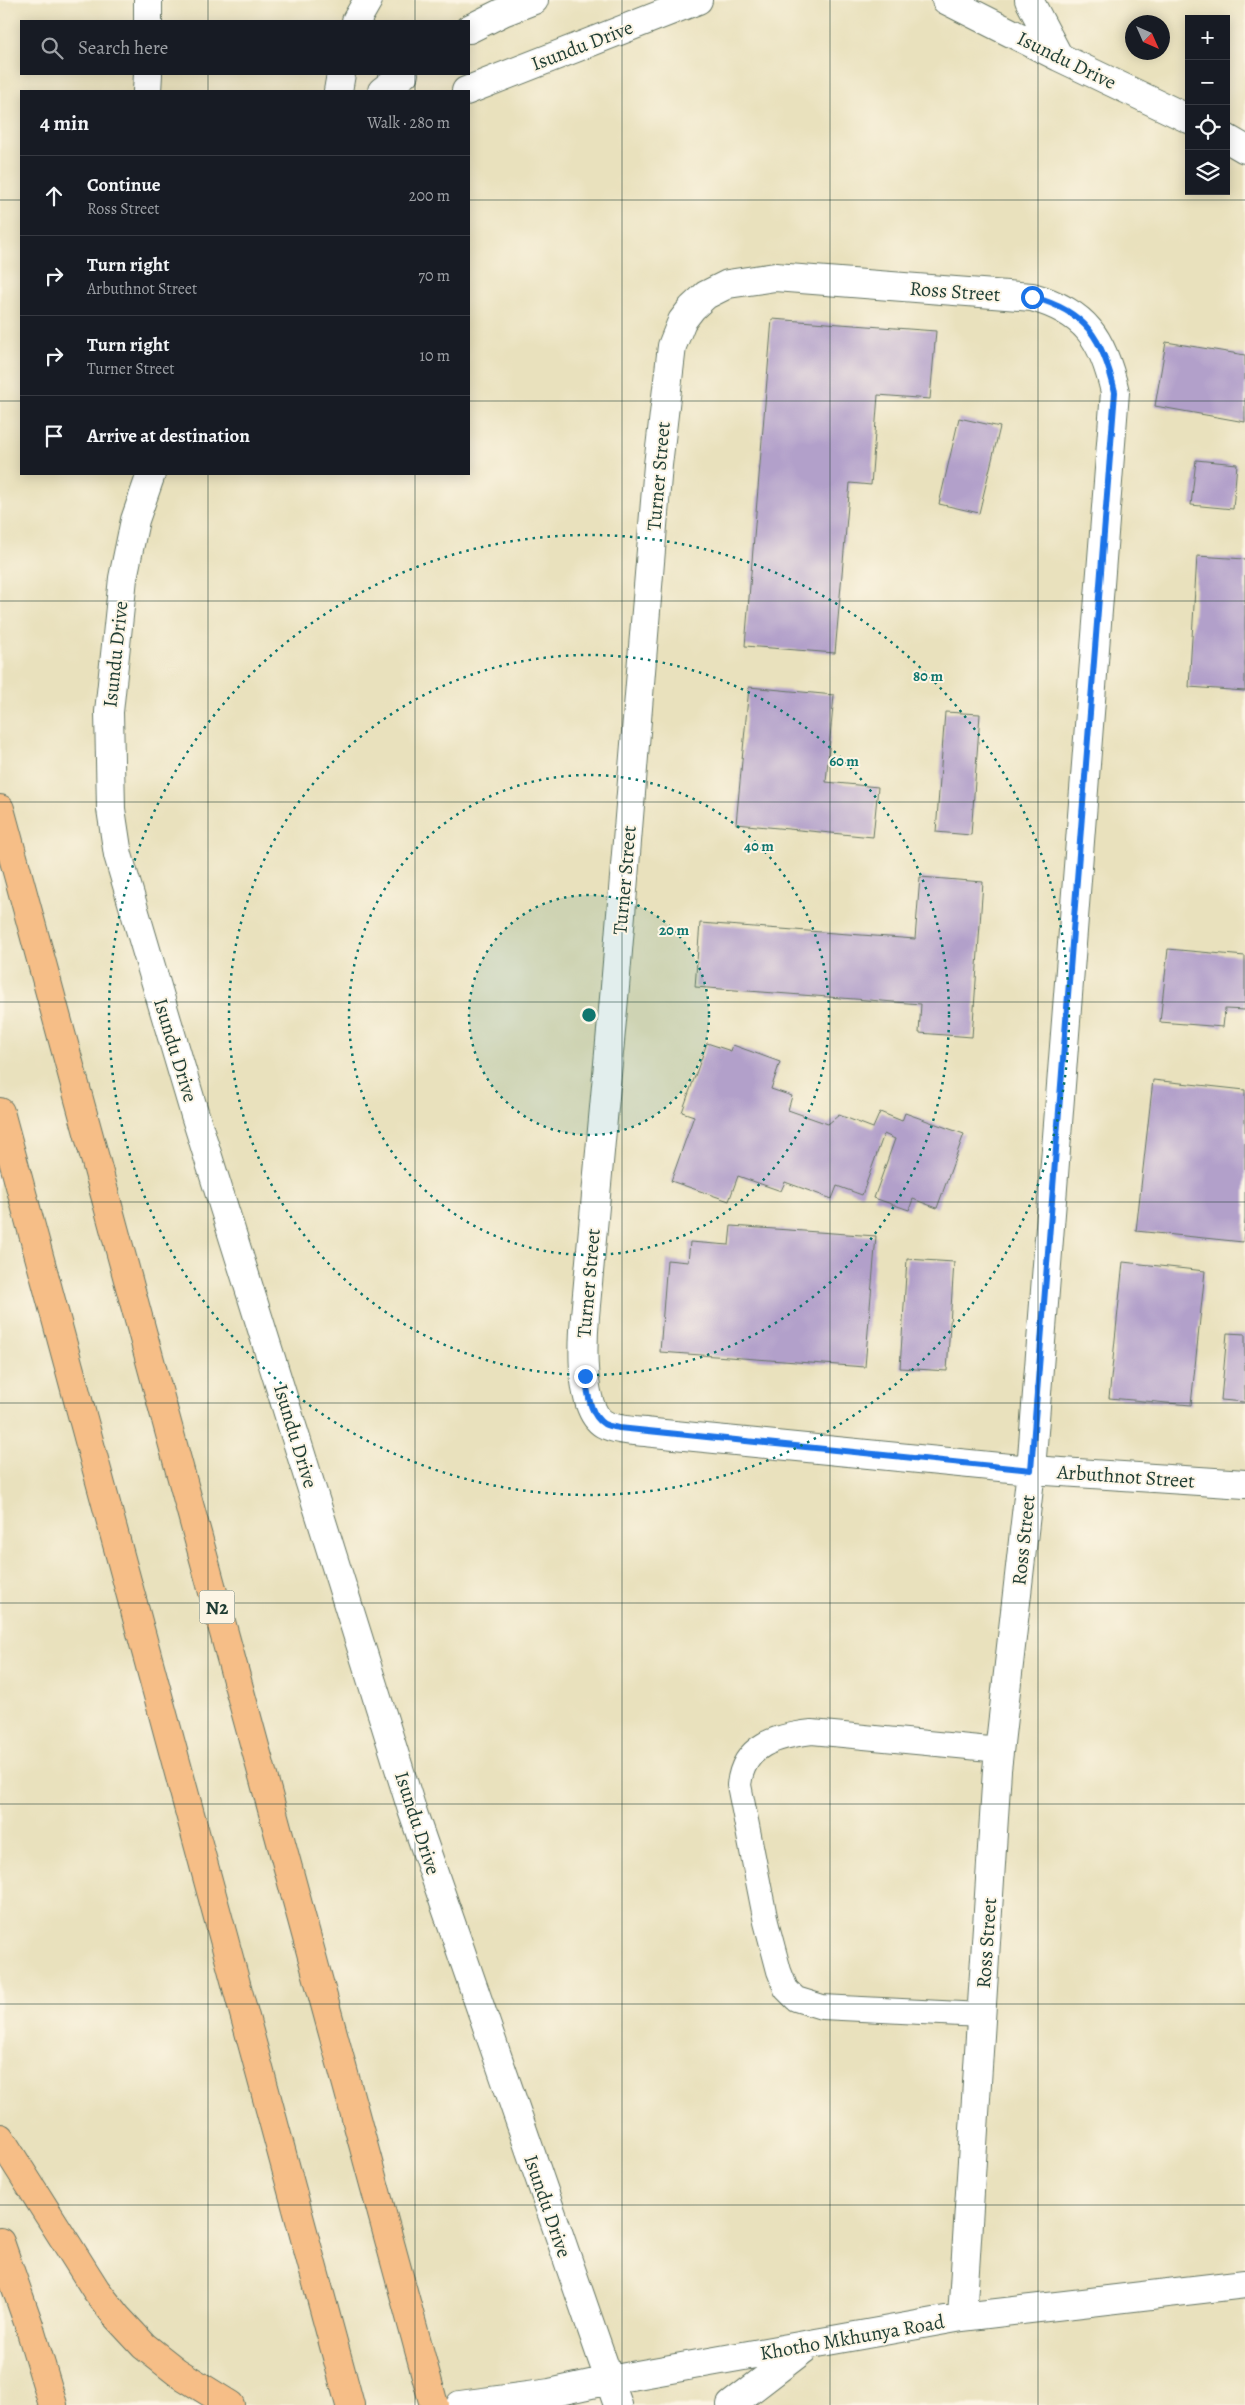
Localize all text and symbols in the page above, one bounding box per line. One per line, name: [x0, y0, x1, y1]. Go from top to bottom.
street label: Isundu Drive: [527, 14, 637, 77]
north arrow: [1125, 15, 1170, 60]
map controls: [1185, 15, 1230, 195]
button: +: [1185, 15, 1230, 60]
search box: [20, 20, 470, 75]
street label: Isundu Drive: [1013, 25, 1121, 96]
icon: search: [38, 34, 66, 62]
text: Search here: [78, 35, 168, 61]
button: −: [1185, 60, 1230, 105]
button: locate: [1185, 105, 1230, 150]
text: 4 min: [40, 109, 89, 137]
text: Walk · 280 m: [367, 112, 450, 134]
button: layers: [1185, 150, 1230, 195]
text: Continue: [87, 172, 161, 198]
icon: ahead: [40, 182, 68, 210]
text: 200 m: [409, 185, 450, 207]
text: Ross Street: [87, 198, 160, 220]
text: Turn right: [87, 252, 169, 278]
icon: right: [40, 262, 68, 290]
text: 70 m: [418, 265, 450, 287]
street label: Ross Street: [909, 275, 1002, 308]
text: Arbuthnot Street: [87, 278, 197, 300]
route start: [1021, 286, 1044, 309]
text: Turn right: [87, 332, 169, 358]
icon: right: [40, 342, 68, 370]
text: 10 m: [420, 345, 450, 367]
text: Turner Street: [87, 358, 175, 380]
street label: Turner Street: [640, 420, 677, 532]
icon: arrive: [40, 422, 68, 450]
text: Arrive at destination: [87, 423, 250, 449]
street label: Isundu Drive: [96, 599, 135, 709]
text: 80 m: [913, 666, 943, 686]
text: 60 m: [829, 751, 859, 771]
street label: Turner Street: [606, 824, 643, 936]
text: 40 m: [744, 836, 774, 856]
text: 20 m: [659, 920, 689, 940]
street label: Isundu Drive: [147, 995, 204, 1105]
centre of rings: [580, 1006, 598, 1024]
street label: Turner Street: [570, 1227, 607, 1339]
route end: [574, 1365, 597, 1388]
street label: Isundu Drive: [267, 1381, 324, 1491]
street label: Arbuthnot Street: [1055, 1458, 1196, 1495]
street label: Ross Street: [1005, 1493, 1042, 1587]
road number: N2: [200, 1590, 234, 1624]
street label: Isundu Drive: [388, 1768, 447, 1878]
street label: Ross Street: [970, 1896, 1003, 1989]
street label: Isundu Drive: [517, 2151, 578, 2261]
street label: Khotho Mkhunya Road: [758, 2308, 947, 2367]

